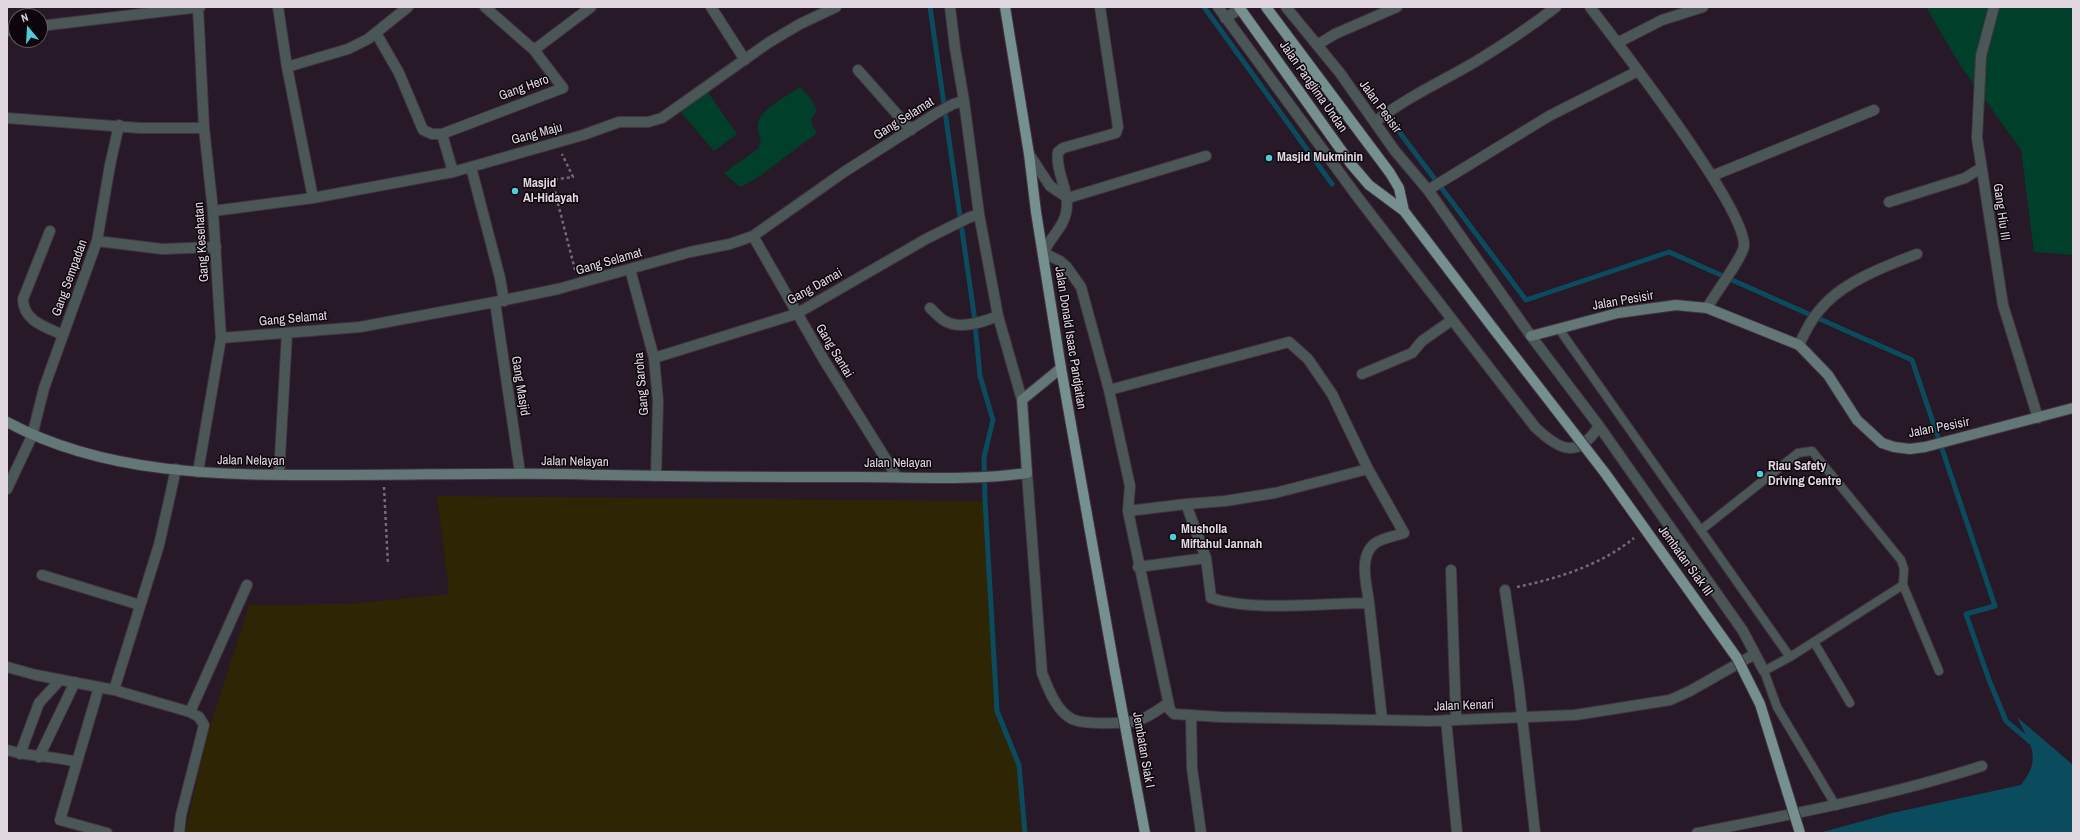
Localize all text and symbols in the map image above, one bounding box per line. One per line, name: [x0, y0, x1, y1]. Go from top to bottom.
north arrow: [8, 8, 48, 48]
text: N: [19, 10, 30, 25]
street label: Jalan Panglima Undan: [1276, 38, 1350, 136]
street label: Gang Hero: [497, 72, 551, 104]
street label: Jalan Pesisir: [1356, 77, 1404, 137]
street label: Gang Selamat: [871, 94, 937, 144]
street label: Gang Maju: [510, 120, 564, 148]
place label: Masjid Mukminin: [1277, 150, 1363, 166]
marker: Masjid Mukminin: [1264, 153, 1274, 163]
place label: Masjid Al-Hidayah: [523, 176, 579, 207]
street label: Gang Hiu III: [1989, 182, 2013, 242]
marker: Masjid Al-Hidayah: [510, 186, 520, 196]
street label: Gang Kesehatan: [191, 202, 213, 282]
street label: Gang Sempadan: [49, 237, 91, 319]
street label: Gang Selamat: [574, 245, 644, 279]
street label: Jalan Donald Isaac Pandjaitan: [1051, 265, 1089, 411]
street label: Gang Damai: [785, 266, 845, 308]
street label: Jalan Pesisir: [1591, 288, 1655, 314]
street label: Gang Selamat: [258, 308, 328, 330]
street label: Gang Santai: [812, 321, 856, 381]
street label: Gang Saroha: [631, 352, 653, 416]
street label: Gang Masjid: [508, 355, 532, 417]
street label: Jalan Pesisir: [1907, 414, 1971, 442]
street label: Jalan Nelayan: [217, 453, 285, 469]
street label: Jalan Nelayan: [541, 454, 609, 470]
street label: Jalan Nelayan: [864, 456, 932, 472]
place label: Riau Safety Driving Centre: [1768, 459, 1841, 490]
marker: Riau Safety Driving Centre: [1755, 469, 1765, 479]
place label: Musholla Miftahul Jannah: [1181, 522, 1262, 553]
street label: Jembatan Siak III: [1654, 523, 1716, 599]
marker: Musholla Miftahul Jannah: [1168, 532, 1178, 542]
street label: Jalan Kenari: [1434, 697, 1494, 715]
street label: Jembatan Siak I: [1129, 711, 1157, 789]

